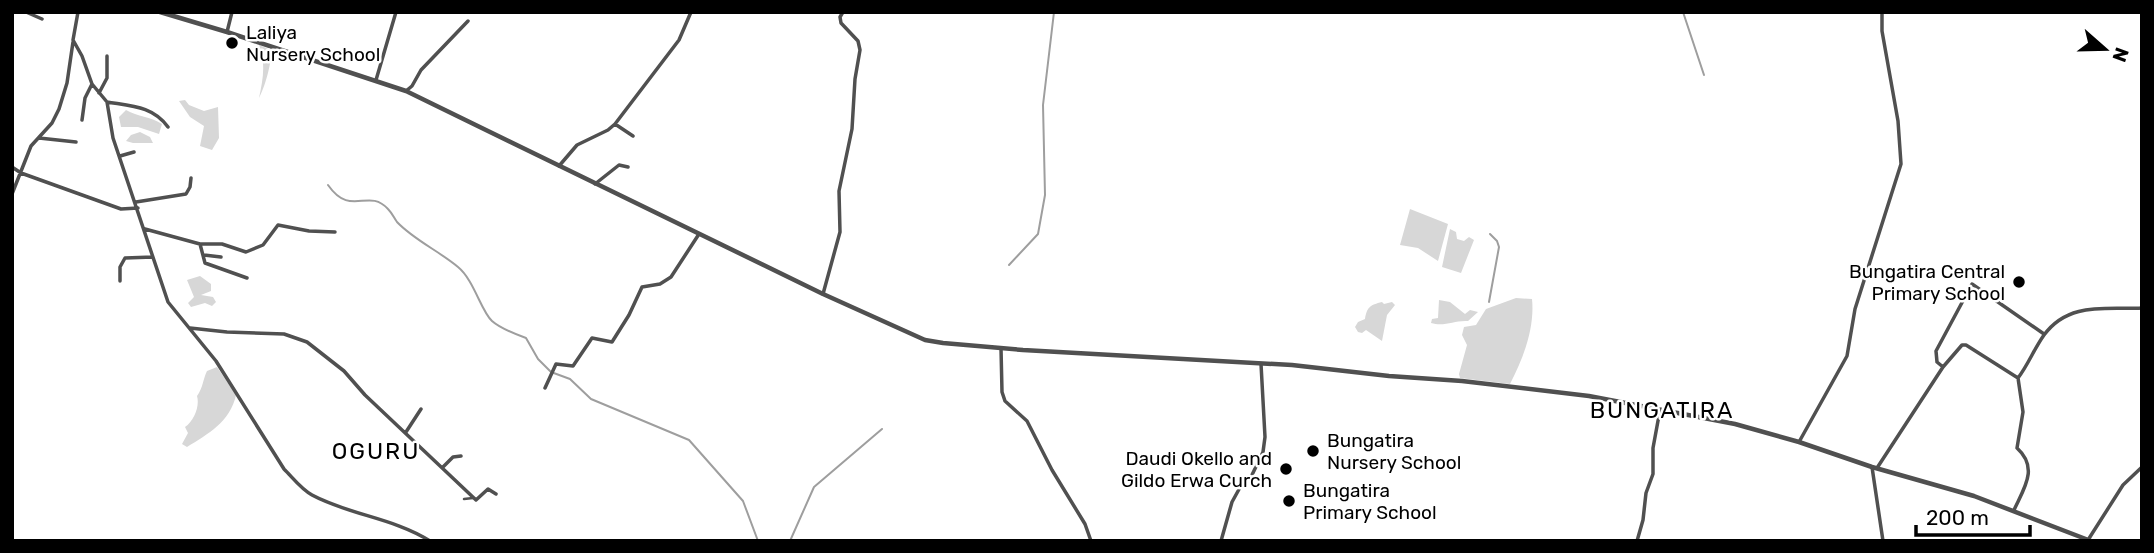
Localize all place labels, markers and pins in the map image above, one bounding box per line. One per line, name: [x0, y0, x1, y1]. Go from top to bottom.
place label: Laliya Nursery School: [246, 21, 380, 66]
marker: Laliya Nursery School: [224, 35, 240, 51]
place label: Bungatira Central Primary School: [1849, 260, 2005, 305]
marker: Bungatira Central Primary School: [2011, 274, 2027, 290]
place label: Bungatira Nursery School: [1327, 429, 1461, 474]
marker: Bungatira Nursery School: [1305, 443, 1321, 459]
place label: Daudi Okello and Gildo Erwa Curch: [1121, 447, 1272, 492]
marker: Daudi Okello and Gildo Erwa Curch: [1278, 461, 1294, 477]
place label: Bungatira Primary School: [1303, 479, 1437, 524]
marker: Bungatira Primary School: [1281, 493, 1297, 509]

